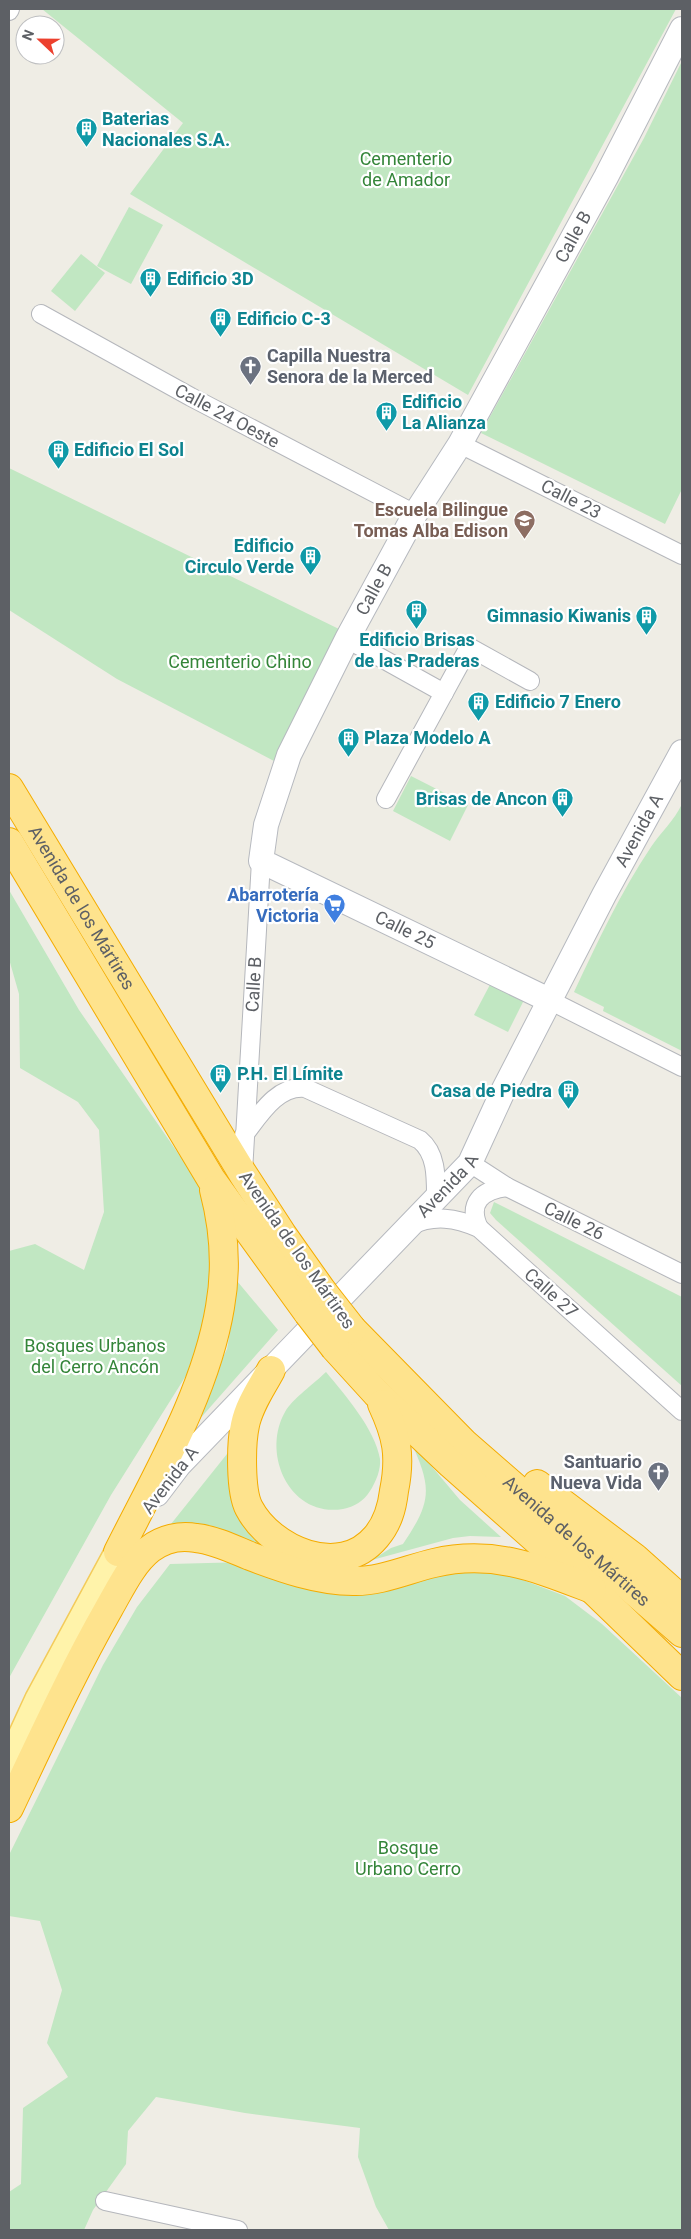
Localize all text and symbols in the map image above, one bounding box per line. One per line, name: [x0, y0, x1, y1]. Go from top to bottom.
north arrow: [15, 15, 65, 65]
text: N: [19, 28, 37, 43]
place label: Baterias Nacionales S.A.: [102, 108, 230, 150]
building icon: Baterias Nacionales S.A.: [74, 117, 98, 148]
park label: Cementerio de Amador: [360, 148, 452, 190]
street label: Calle B: [550, 207, 595, 266]
building icon: Edificio 3D: [139, 267, 163, 298]
place label: Edificio 3D: [167, 268, 254, 289]
building icon: Edificio C-3: [209, 307, 233, 338]
place label: Edificio C-3: [237, 308, 331, 329]
place label: Capilla Nuestra Senora de la Merced: [267, 345, 433, 387]
church icon: Capilla Nuestra Senora de la Merced: [239, 354, 263, 385]
street label: Calle 24 Oeste: [171, 379, 283, 452]
place label: Edificio La Alianza: [402, 391, 486, 433]
building icon: Edificio La Alianza: [374, 400, 398, 431]
building icon: Edificio El Sol: [46, 438, 70, 469]
place label: Edificio El Sol: [74, 439, 184, 460]
street label: Calle 23: [538, 475, 605, 523]
place label: Escuela Bilingue Tomas Alba Edison: [354, 499, 508, 541]
school or university icon: Escuela Bilingue Tomas Alba Edison: [512, 508, 536, 539]
place label: Edificio Circulo Verde: [185, 535, 294, 577]
building icon: Edificio Circulo Verde: [298, 544, 322, 575]
street label: Calle B: [351, 560, 396, 619]
building icon: Edificio Brisas de las Praderas: [405, 598, 429, 629]
building icon: Gimnasio Kiwanis: [635, 604, 659, 635]
place label: Gimnasio Kiwanis: [487, 605, 631, 626]
place label: Edificio Brisas de las Praderas: [354, 629, 480, 671]
park label: Cementerio Chino: [168, 651, 312, 672]
building icon: Edificio 7 Enero: [467, 690, 491, 721]
place label: Edificio 7 Enero: [495, 691, 621, 712]
building icon: Plaza Modelo A: [336, 726, 360, 757]
place label: Plaza Modelo A: [364, 727, 491, 748]
building icon: Brisas de Ancon: [551, 787, 575, 818]
place label: Brisas de Ancon: [416, 788, 547, 809]
street label: Avenida A: [610, 790, 667, 870]
street label: Avenida de los Mártires: [24, 822, 140, 993]
place label: Abarrotería Victoria: [227, 884, 319, 926]
supermarket icon: Abarrotería Victoria: [323, 893, 347, 924]
street label: Calle 25: [372, 906, 439, 953]
street label: Calle B: [241, 956, 265, 1013]
building icon: P.H. El Límite: [209, 1062, 233, 1093]
place label: P.H. El Límite: [237, 1063, 343, 1084]
building icon: Casa de Piedra: [556, 1079, 580, 1110]
place label: Casa de Piedra: [431, 1080, 552, 1101]
street label: Avenida A: [412, 1151, 483, 1222]
street label: Avenida de los Mártires: [235, 1167, 360, 1333]
street label: Calle 26: [541, 1197, 608, 1244]
street label: Calle 27: [520, 1263, 582, 1322]
park label: Bosques Urbanos del Cerro Ancón: [24, 1335, 166, 1377]
street label: Avenida A: [137, 1442, 203, 1518]
place label: Santuario Nueva Vida: [550, 1451, 642, 1493]
church icon: Santuario Nueva Vida: [646, 1460, 670, 1491]
street label: Avenida de los Mártires: [499, 1471, 655, 1610]
park label: Bosque Urbano Cerro: [355, 1837, 461, 1879]

